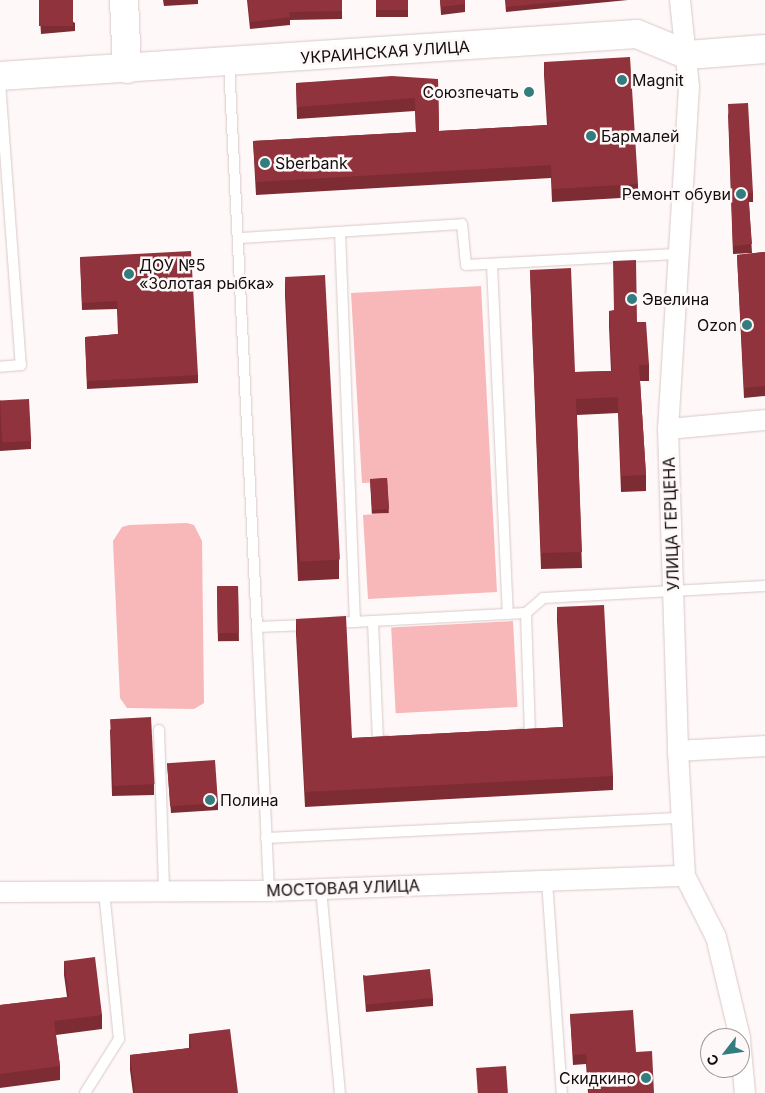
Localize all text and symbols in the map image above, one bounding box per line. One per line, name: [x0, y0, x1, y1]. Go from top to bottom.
street label: УКРАИНСКАЯ УЛИЦА: [300, 37, 470, 67]
place label: Magnit: [632, 70, 684, 90]
marker: Magnit: [616, 74, 628, 86]
place label: Союзпечать: [423, 82, 519, 102]
marker: Союзпечать: [523, 86, 535, 98]
place label: Бармалей: [601, 126, 679, 146]
marker: Бармалей: [585, 130, 597, 142]
place label: Sberbank: [275, 153, 348, 173]
marker: Sberbank: [259, 157, 271, 169]
place label: Ремонт обуви: [622, 184, 731, 204]
marker: Ремонт обуви: [735, 188, 747, 200]
place label: ДОУ №5 «Золотая рыбка»: [139, 255, 274, 293]
marker: ДОУ №5 «Золотая рыбка»: [123, 268, 135, 280]
place label: Эвелина: [642, 289, 709, 309]
marker: Эвелина: [626, 293, 638, 305]
place label: Ozon: [697, 315, 737, 335]
marker: Ozon: [741, 319, 753, 331]
street label: УЛИЦА ГЕРЦЕНА: [659, 457, 683, 591]
place label: Полина: [220, 790, 279, 810]
marker: Полина: [204, 794, 216, 806]
street label: МОСТОВАЯ УЛИЦА: [266, 876, 420, 900]
north arrow: [700, 1028, 750, 1078]
text: С: [702, 1052, 722, 1069]
place label: Скидкино: [559, 1068, 636, 1088]
marker: Скидкино: [640, 1072, 652, 1084]

